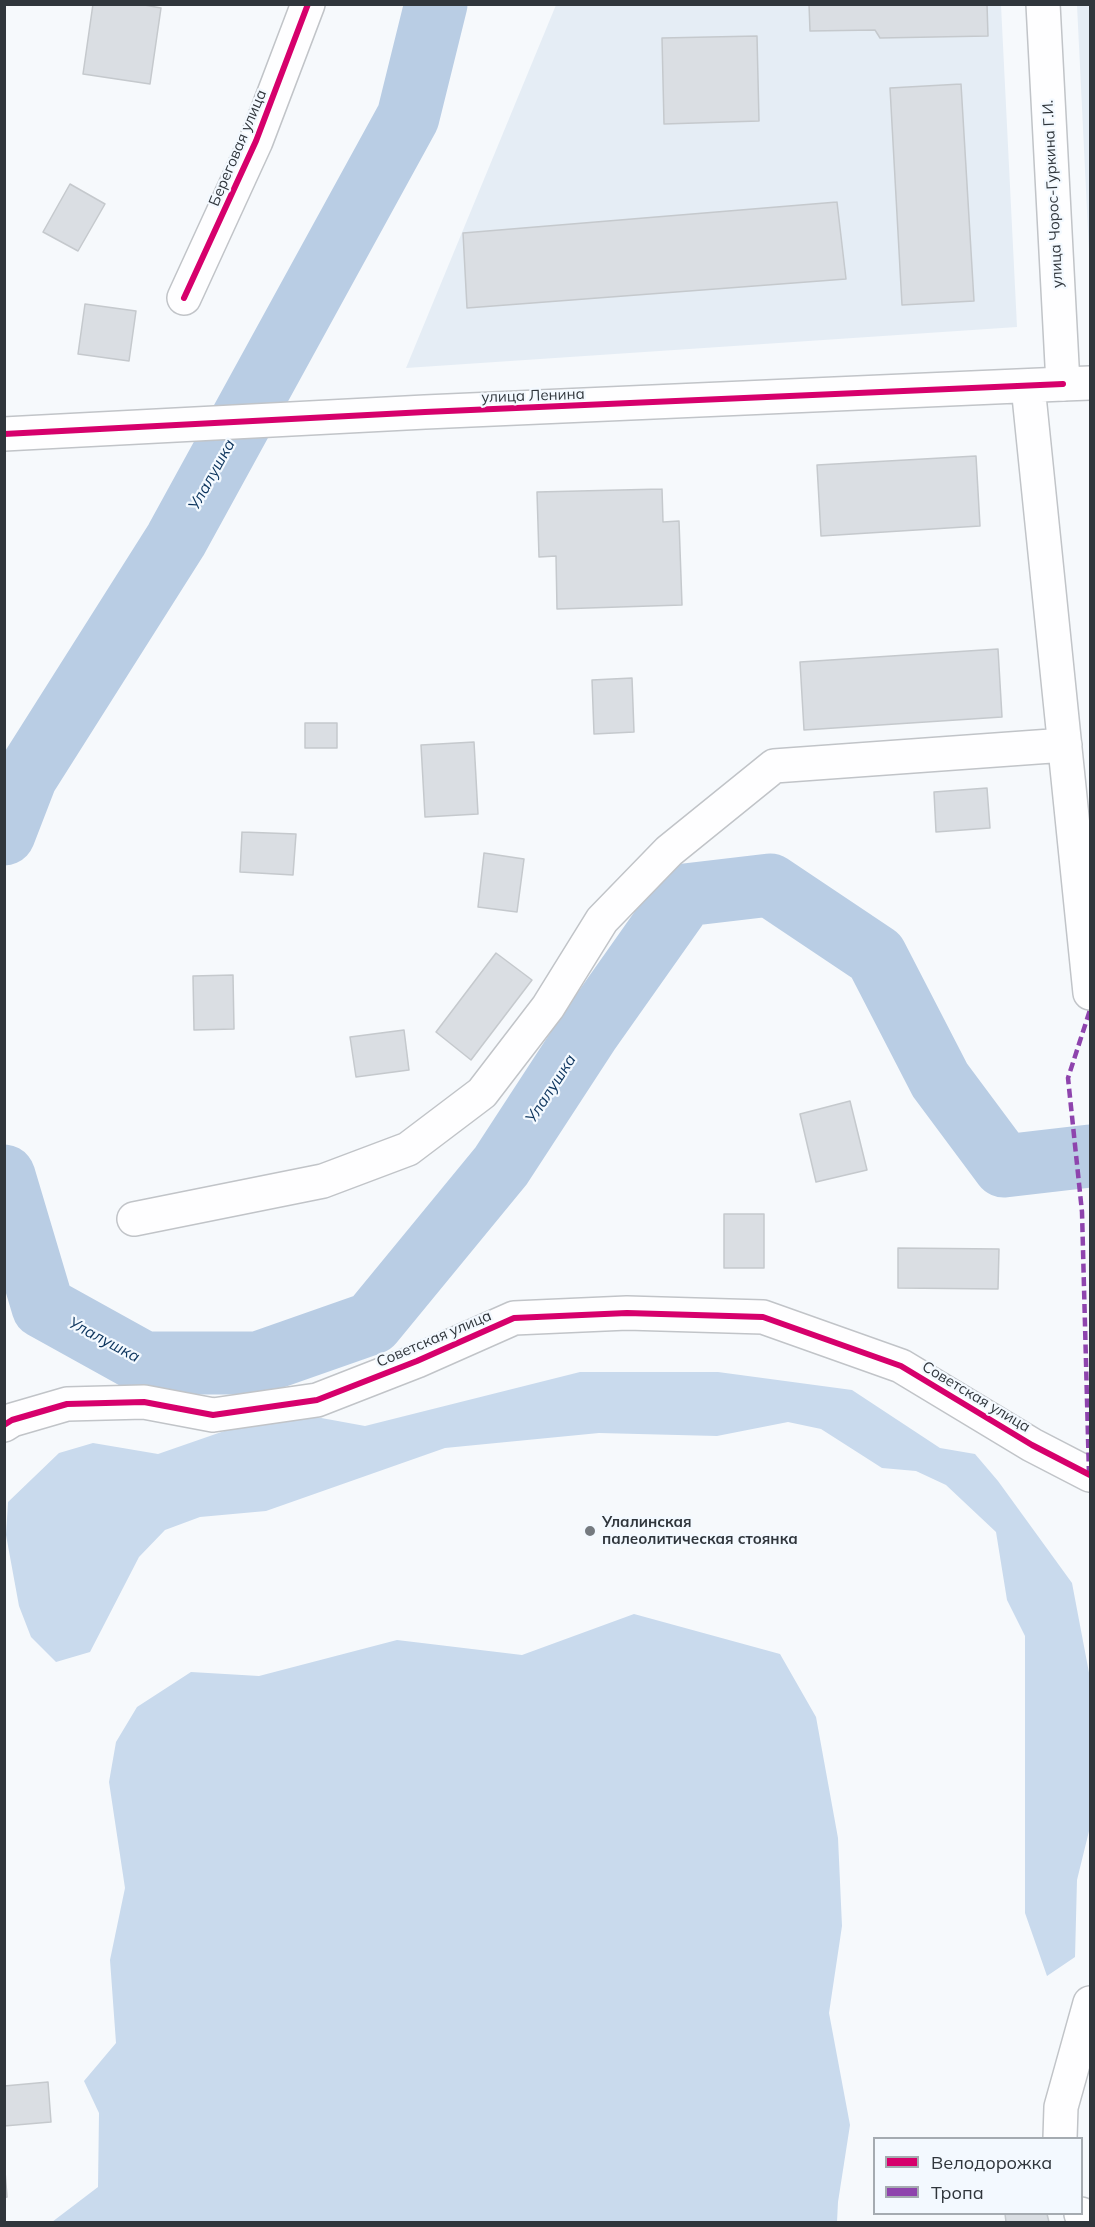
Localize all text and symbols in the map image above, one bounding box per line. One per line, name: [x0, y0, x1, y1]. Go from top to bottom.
street label: Береговая улица: [205, 87, 271, 209]
street label: улица Чорос-Гуркина Г.И.: [1039, 100, 1067, 288]
street label: улица Ленина: [481, 385, 585, 407]
water label: Улалушка: [185, 436, 239, 514]
water label: Улалушка: [522, 1051, 580, 1127]
street label: Советская улица: [374, 1307, 494, 1371]
water label: Улалушка: [65, 1313, 143, 1367]
street label: Советская улица: [919, 1358, 1033, 1436]
place label: Улалинская палеолитическая стоянка: [602, 1513, 798, 1548]
marker: Улалинская палеолитическая стоянка: [583, 1524, 597, 1538]
legend: [873, 2137, 1083, 2215]
text: Велодорожка: [931, 2151, 1052, 2174]
text: Тропа: [931, 2181, 984, 2204]

